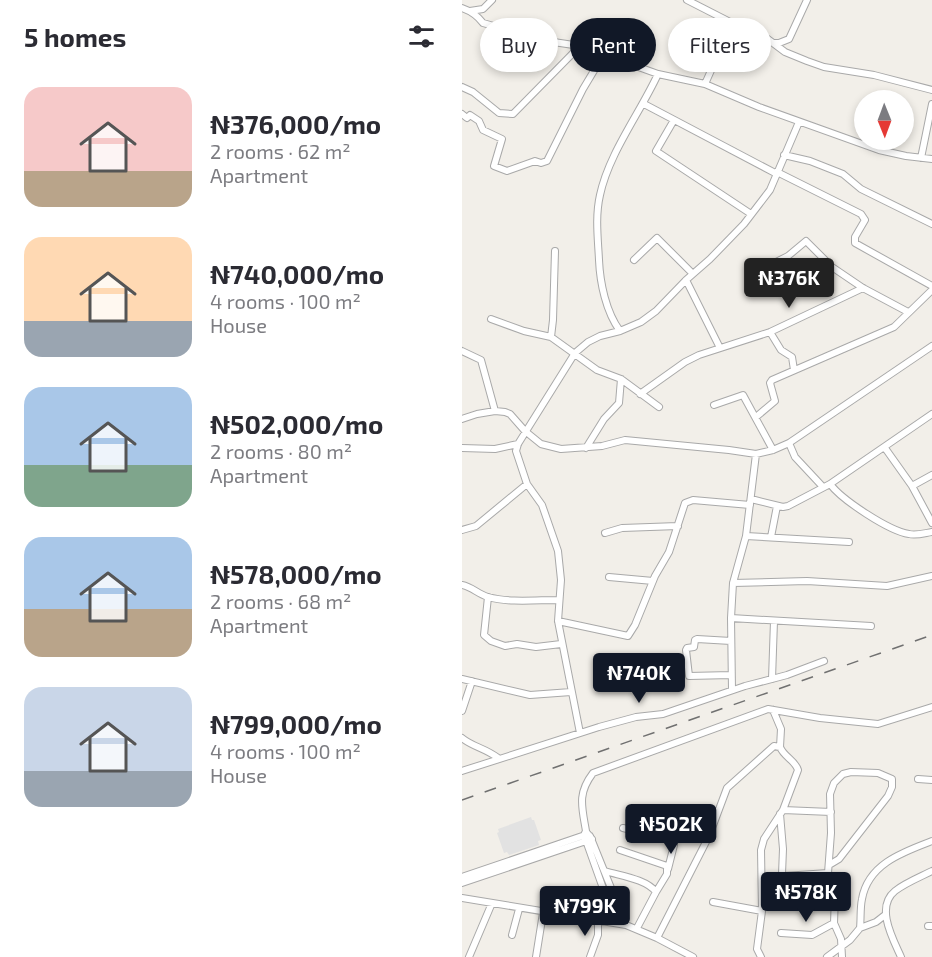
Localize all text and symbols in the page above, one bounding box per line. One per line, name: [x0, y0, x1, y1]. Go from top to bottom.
chip: Buy: [480, 18, 558, 72]
chip: Rent: [570, 18, 656, 72]
chip: Filters: [668, 18, 771, 72]
icon: filters: [405, 20, 438, 53]
text: 5 homes: [24, 21, 126, 52]
north arrow: [854, 90, 914, 150]
map controls: [854, 90, 914, 150]
text: ₦376,000/mo: [210, 108, 381, 139]
icon: home: [72, 111, 144, 183]
text: 2 rooms · 62 m²: [210, 139, 350, 163]
text: Apartment: [210, 163, 308, 187]
text: ₦740,000/mo: [210, 258, 384, 289]
pin: ₦376K: [747, 258, 831, 309]
icon: home: [72, 261, 144, 333]
text: ₦376K: [758, 265, 820, 289]
text: 4 rooms · 100 m²: [210, 289, 361, 313]
text: House: [210, 313, 267, 337]
text: ₦502,000/mo: [210, 408, 383, 439]
icon: home: [72, 411, 144, 483]
text: 2 rooms · 80 m²: [210, 439, 352, 463]
text: Apartment: [210, 463, 308, 487]
text: ₦578,000/mo: [210, 558, 382, 589]
icon: home: [72, 561, 144, 633]
text: 2 rooms · 68 m²: [210, 589, 351, 613]
text: Apartment: [210, 613, 308, 637]
pin: ₦740K: [597, 653, 681, 704]
text: ₦740K: [607, 660, 671, 684]
text: ₦799,000/mo: [210, 708, 382, 739]
icon: home: [72, 711, 144, 783]
text: 4 rooms · 100 m²: [210, 739, 361, 763]
text: House: [210, 763, 267, 787]
pin: ₦502K: [629, 804, 713, 855]
text: ₦502K: [639, 811, 703, 835]
pin: ₦578K: [764, 872, 848, 923]
text: ₦578K: [775, 879, 837, 903]
pin: ₦799K: [543, 886, 627, 937]
text: ₦799K: [554, 893, 616, 917]

